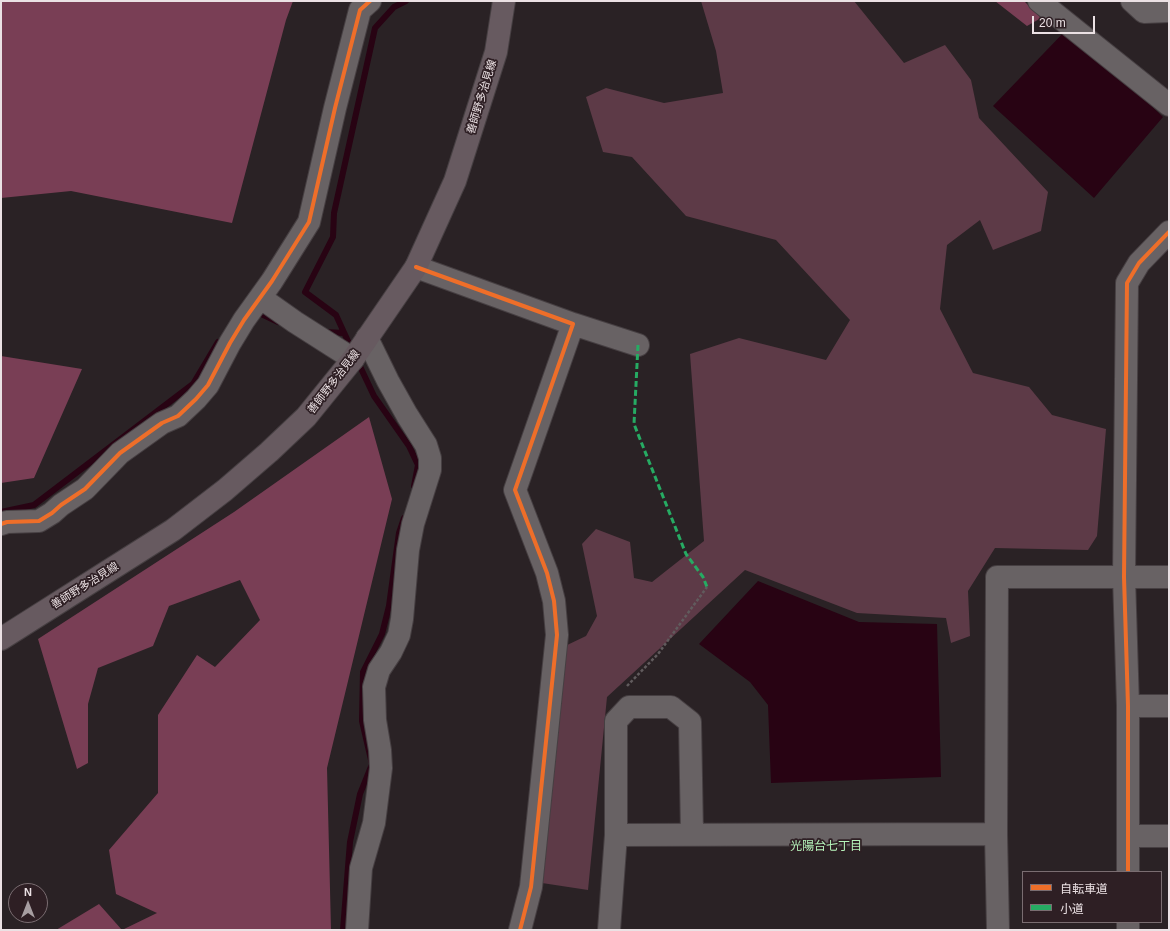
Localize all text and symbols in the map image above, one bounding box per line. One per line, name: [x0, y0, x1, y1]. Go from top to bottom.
scale bar: [1034, 8, 1097, 34]
text: 20 m: [1039, 16, 1066, 30]
street label: 善師野多治見線: [464, 58, 500, 136]
street label: 善師野多治見線: [305, 348, 363, 416]
street label: 善師野多治見線: [49, 560, 121, 612]
district label: 光陽台七丁目: [790, 840, 862, 854]
legend: [1022, 871, 1162, 923]
text: 自転車道: [1060, 882, 1108, 896]
north arrow: [8, 883, 48, 923]
text: N: [24, 886, 32, 898]
text: 小道: [1060, 902, 1084, 916]

